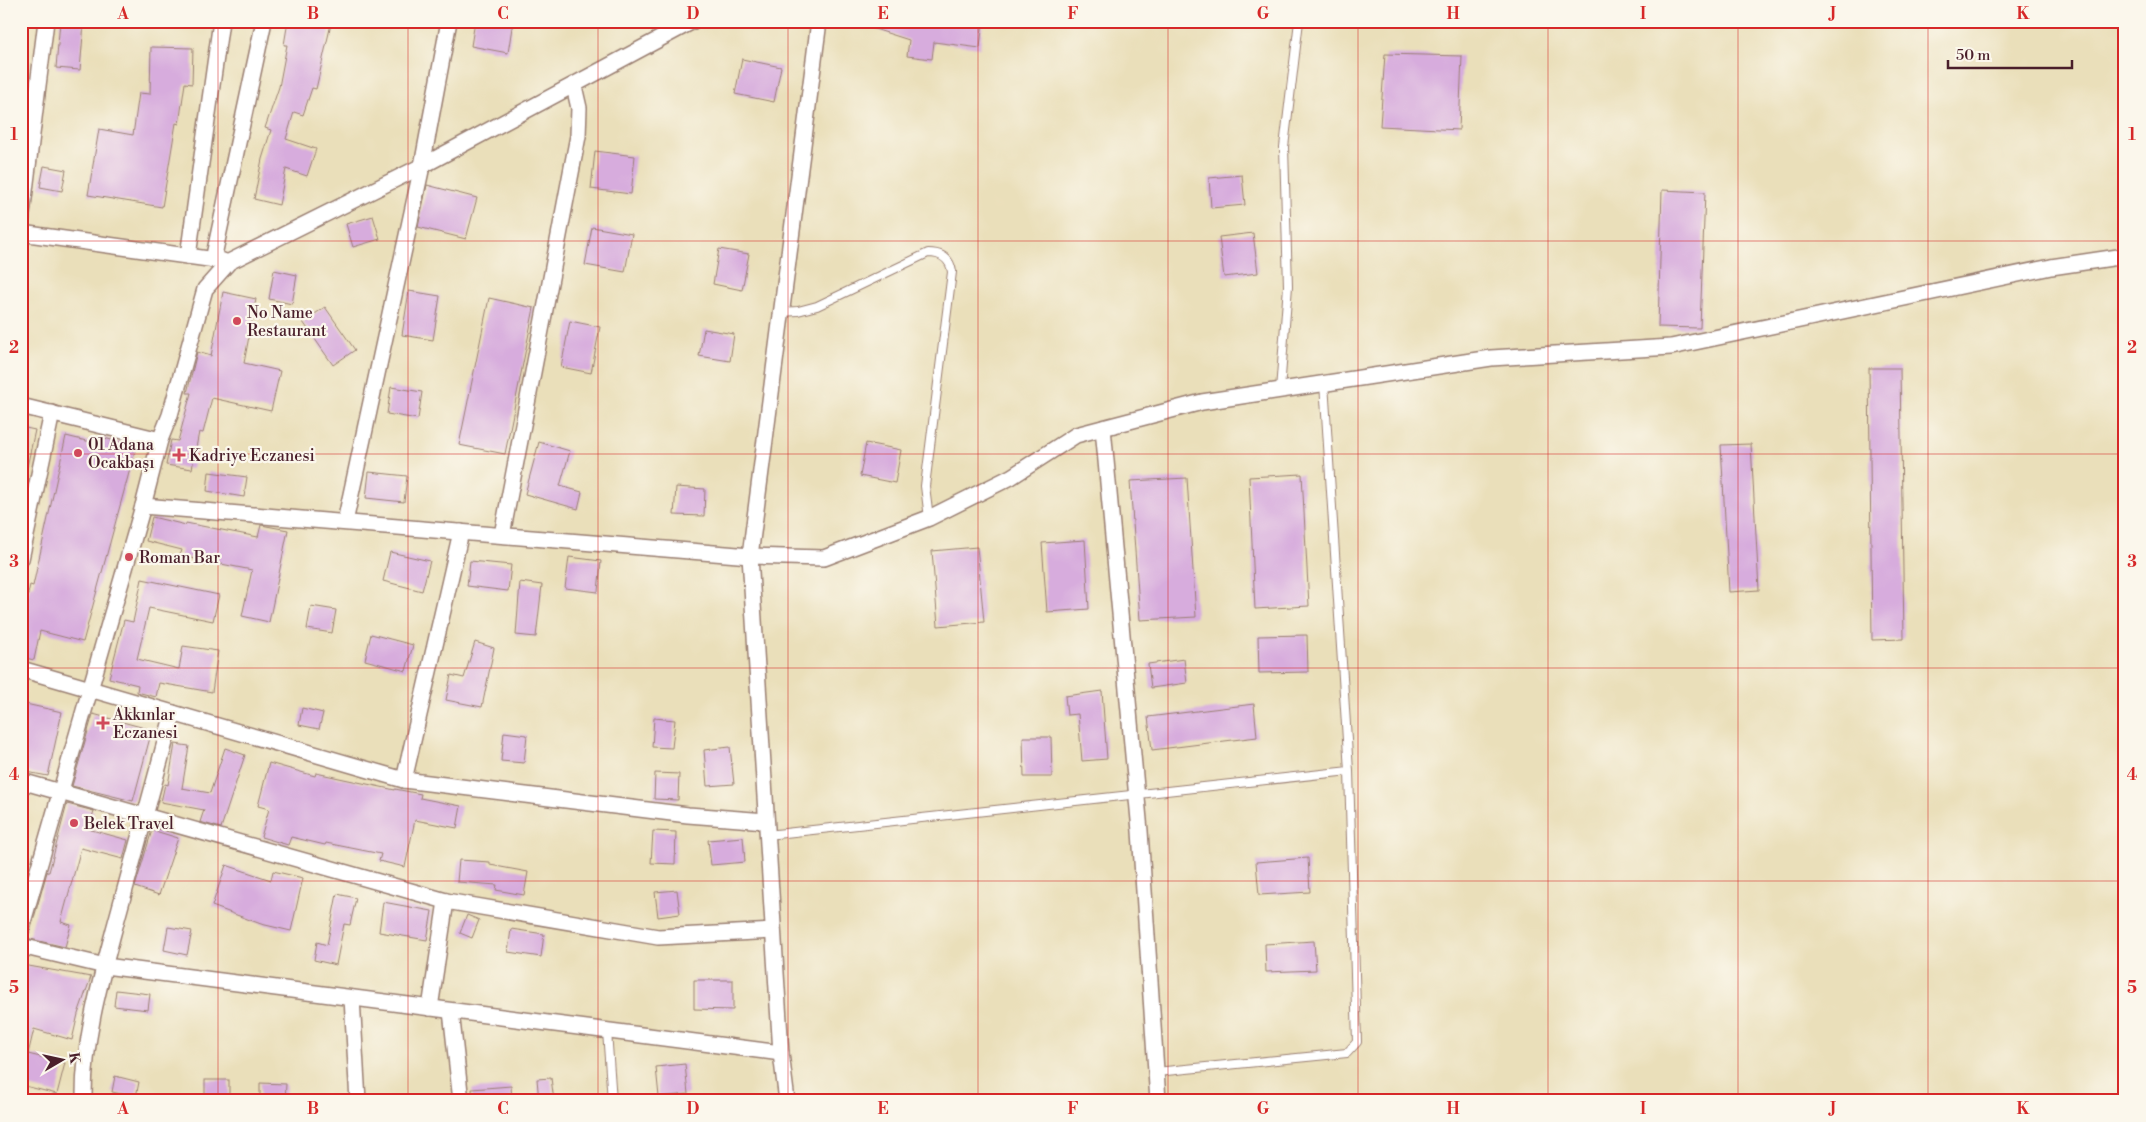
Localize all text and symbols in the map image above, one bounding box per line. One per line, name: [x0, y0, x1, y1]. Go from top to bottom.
text: A: [116, 4, 129, 24]
text: B: [307, 4, 319, 24]
text: C: [497, 4, 509, 24]
text: D: [687, 4, 700, 24]
text: E: [877, 4, 889, 24]
text: F: [1067, 4, 1079, 24]
text: G: [1257, 4, 1270, 24]
text: H: [1446, 4, 1460, 24]
text: I: [1640, 4, 1646, 24]
text: J: [1828, 4, 1836, 24]
text: K: [2017, 4, 2031, 24]
scale bar: [1948, 38, 2072, 70]
text: 50 m: [1956, 46, 1990, 65]
text: 1: [10, 125, 18, 145]
text: 1: [2128, 125, 2136, 145]
place label: No Name Restaurant: [247, 303, 327, 341]
marker: No Name Restaurant: [231, 315, 243, 327]
text: 2: [9, 338, 19, 358]
text: 2: [2127, 338, 2137, 358]
place label: 01 Adana Ocakbaşı: [88, 435, 155, 473]
place label: Kadriye Eczanesi: [189, 446, 315, 466]
marker: 01 Adana Ocakbaşı: [72, 447, 84, 459]
marker: Kadriye Eczanesi: [173, 449, 185, 461]
place label: Roman Bar: [139, 548, 220, 568]
marker: Roman Bar: [123, 551, 135, 563]
text: 3: [9, 552, 19, 572]
text: 3: [2127, 552, 2137, 572]
place label: Akkınlar Eczanesi: [112, 705, 178, 743]
marker: Akkınlar Eczanesi: [97, 717, 109, 729]
text: 4: [9, 765, 20, 785]
text: 4: [2127, 765, 2138, 785]
place label: Belek Travel: [83, 814, 174, 834]
marker: Belek Travel: [68, 817, 80, 829]
text: 5: [9, 978, 19, 998]
text: 5: [2127, 978, 2137, 998]
north arrow: [38, 1034, 88, 1084]
text: K: [64, 1051, 84, 1066]
text: A: [116, 1099, 129, 1119]
text: B: [307, 1099, 319, 1119]
text: C: [497, 1099, 509, 1119]
text: D: [687, 1099, 700, 1119]
text: E: [877, 1099, 889, 1119]
text: F: [1067, 1099, 1079, 1119]
text: G: [1257, 1099, 1270, 1119]
text: H: [1446, 1099, 1460, 1119]
text: I: [1640, 1099, 1646, 1119]
text: J: [1828, 1099, 1836, 1119]
text: K: [2017, 1099, 2031, 1119]

